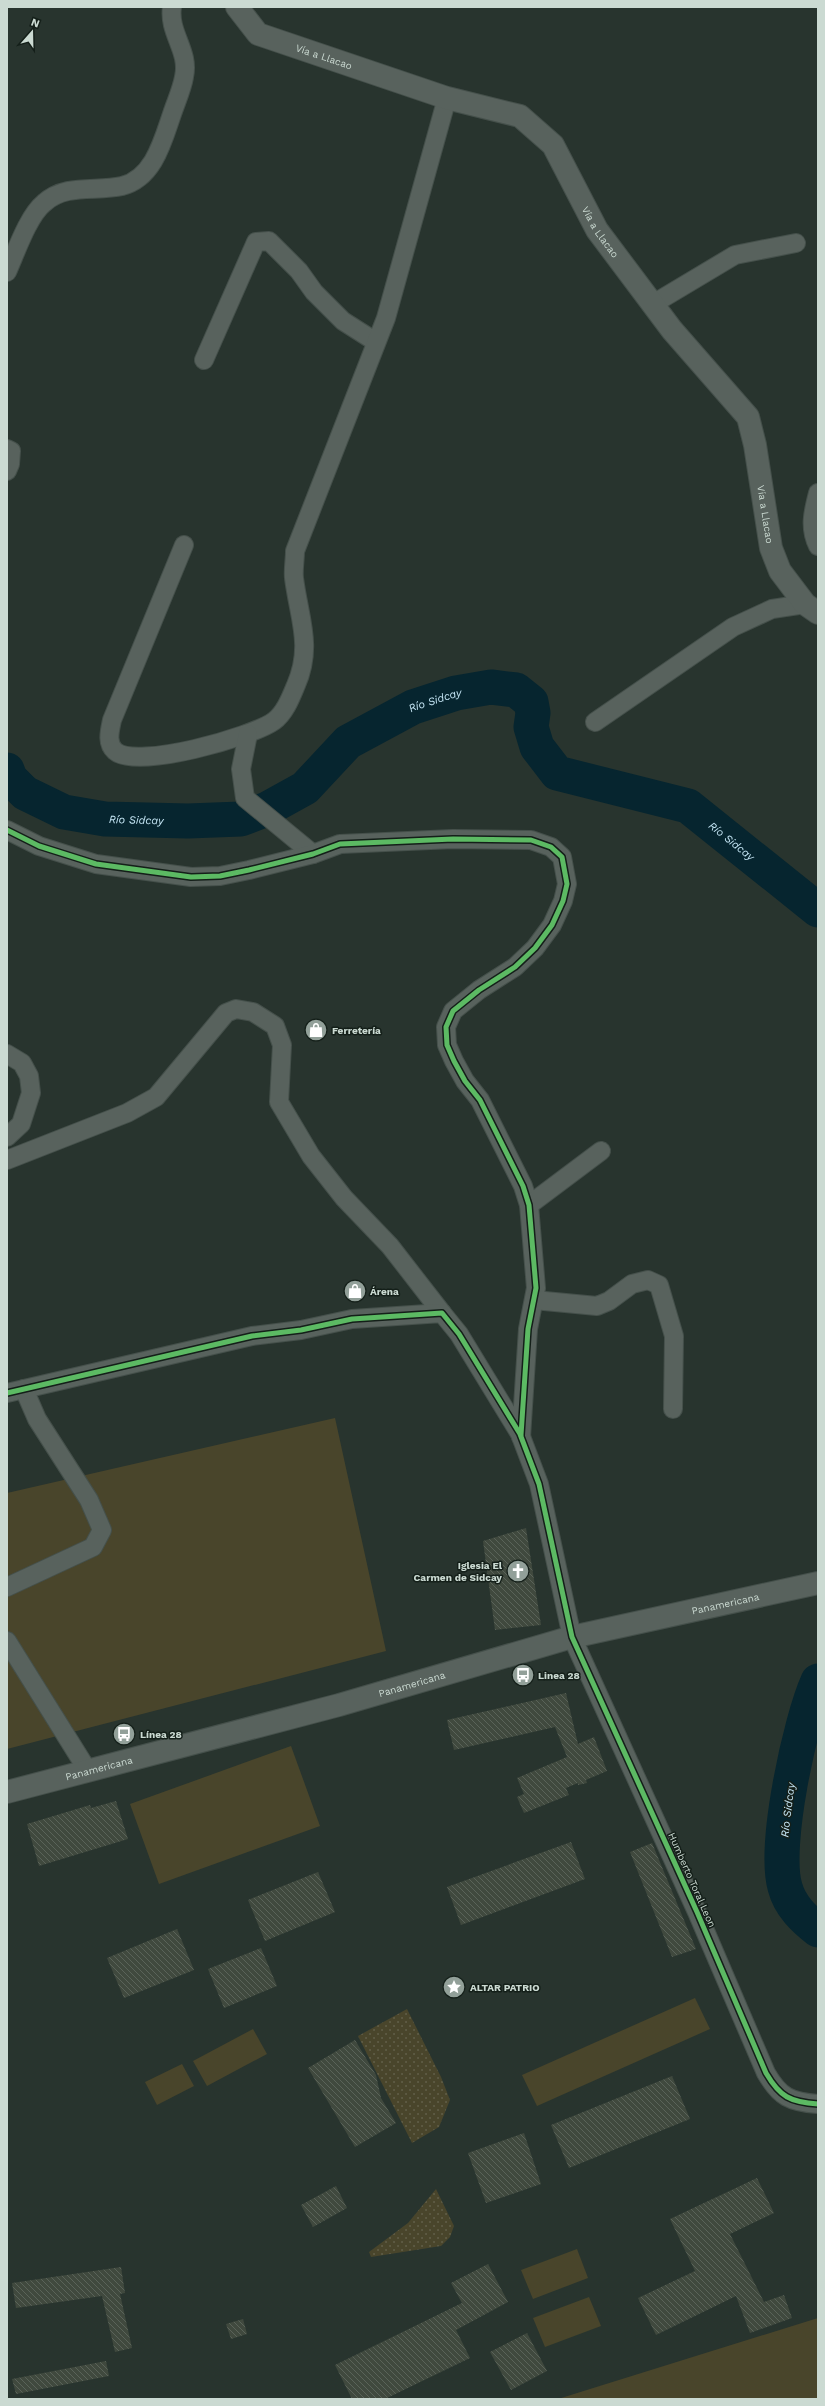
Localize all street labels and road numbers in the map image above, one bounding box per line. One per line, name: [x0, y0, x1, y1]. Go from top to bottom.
street label: Vía a Llacao: [294, 42, 354, 71]
street label: Vía a Llacao: [580, 204, 621, 260]
street label: Vía a Llacao: [756, 484, 776, 544]
street label: Panamericana: [691, 1590, 761, 1616]
street label: Panamericana: [377, 1669, 447, 1699]
street label: Panamericana: [64, 1754, 134, 1782]
street label: Humberto Toral Leon: [666, 1831, 718, 1929]

